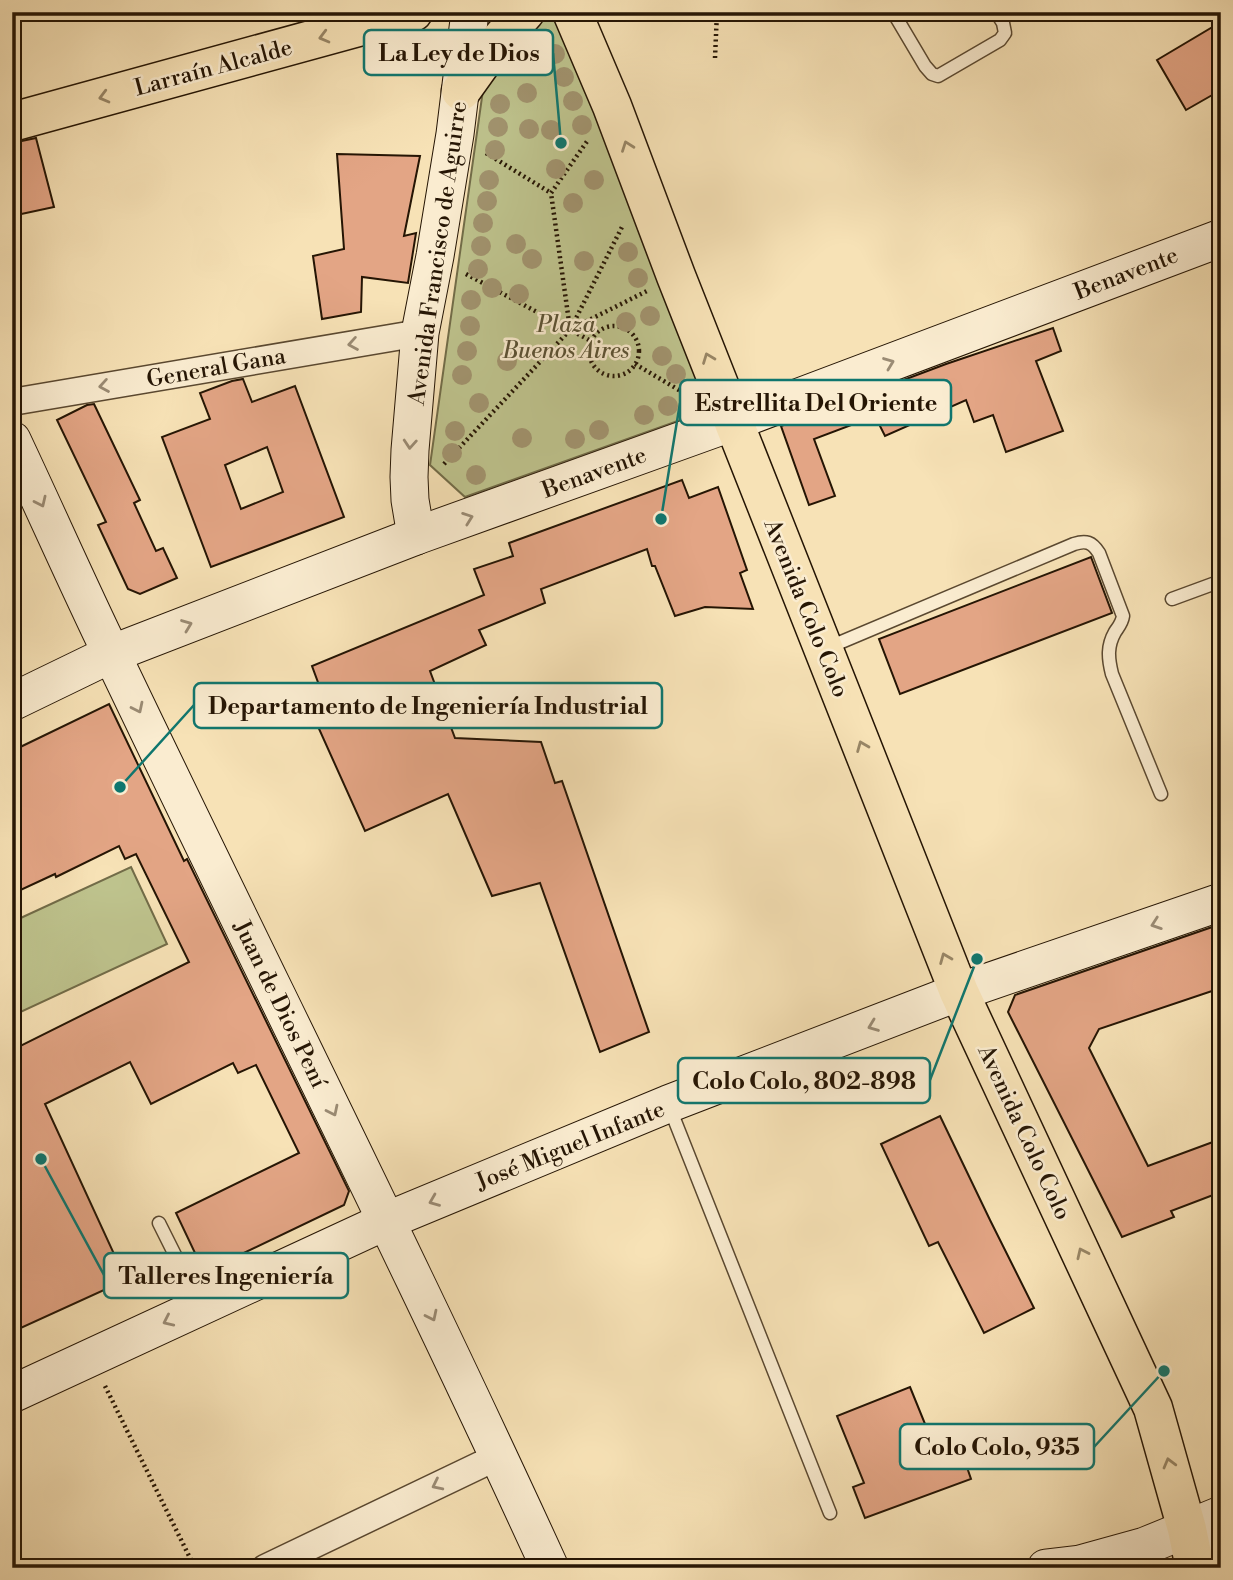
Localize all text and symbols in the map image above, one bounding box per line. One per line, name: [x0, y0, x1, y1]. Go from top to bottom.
one-way arrow: [318, 29, 330, 43]
callout: La Ley de Dios: [364, 30, 553, 75]
street label: Larraín Alcalde: [131, 33, 295, 102]
text: La Ley de Dios: [378, 39, 540, 69]
one-way arrow: [99, 89, 111, 103]
street label: Avenida Francisco de Aguirre: [403, 99, 473, 408]
one-way arrow: [621, 140, 635, 152]
street label: Benavente: [1070, 241, 1182, 307]
park label: Plaza Buenos Aires: [502, 311, 630, 365]
one-way arrow: [347, 336, 359, 351]
street label: General Gana: [144, 342, 288, 394]
one-way arrow: [703, 353, 717, 365]
one-way arrow: [882, 357, 894, 371]
one-way arrow: [98, 378, 110, 393]
callout: Estrellita Del Oriente: [680, 380, 951, 425]
text: Estrellita Del Oriente: [695, 389, 937, 419]
one-way arrow: [403, 438, 418, 449]
street label: Benavente: [537, 441, 650, 505]
one-way arrow: [33, 495, 47, 507]
one-way arrow: [461, 512, 473, 526]
street label: Avenida Colo Colo: [757, 514, 855, 702]
one-way arrow: [180, 619, 192, 633]
callout: Departamento de Ingeniería Industrial: [194, 683, 662, 728]
text: Departamento de Ingeniería Industrial: [208, 692, 648, 722]
one-way arrow: [129, 701, 143, 713]
one-way arrow: [856, 741, 870, 753]
street label: Juan de Dios Pení: [227, 915, 333, 1094]
one-way arrow: [1151, 916, 1163, 930]
one-way arrow: [940, 952, 954, 964]
one-way arrow: [868, 1017, 880, 1031]
street label: Avenida Colo Colo: [971, 1040, 1077, 1224]
callout: Colo Colo, 802-898: [678, 1058, 930, 1103]
text: Colo Colo, 802-898: [692, 1067, 916, 1097]
street label: José Miguel Infante: [471, 1095, 669, 1197]
one-way arrow: [325, 1104, 339, 1116]
one-way arrow: [429, 1192, 441, 1206]
one-way arrow: [1076, 1248, 1090, 1260]
callout: Talleres Ingeniería: [104, 1253, 348, 1298]
text: Talleres Ingeniería: [118, 1262, 335, 1292]
one-way arrow: [423, 1309, 437, 1321]
one-way arrow: [163, 1313, 175, 1327]
callout: Colo Colo, 935: [900, 1424, 1094, 1469]
text: Colo Colo, 935: [914, 1433, 1080, 1463]
one-way arrow: [1163, 1457, 1177, 1469]
one-way arrow: [432, 1477, 444, 1491]

